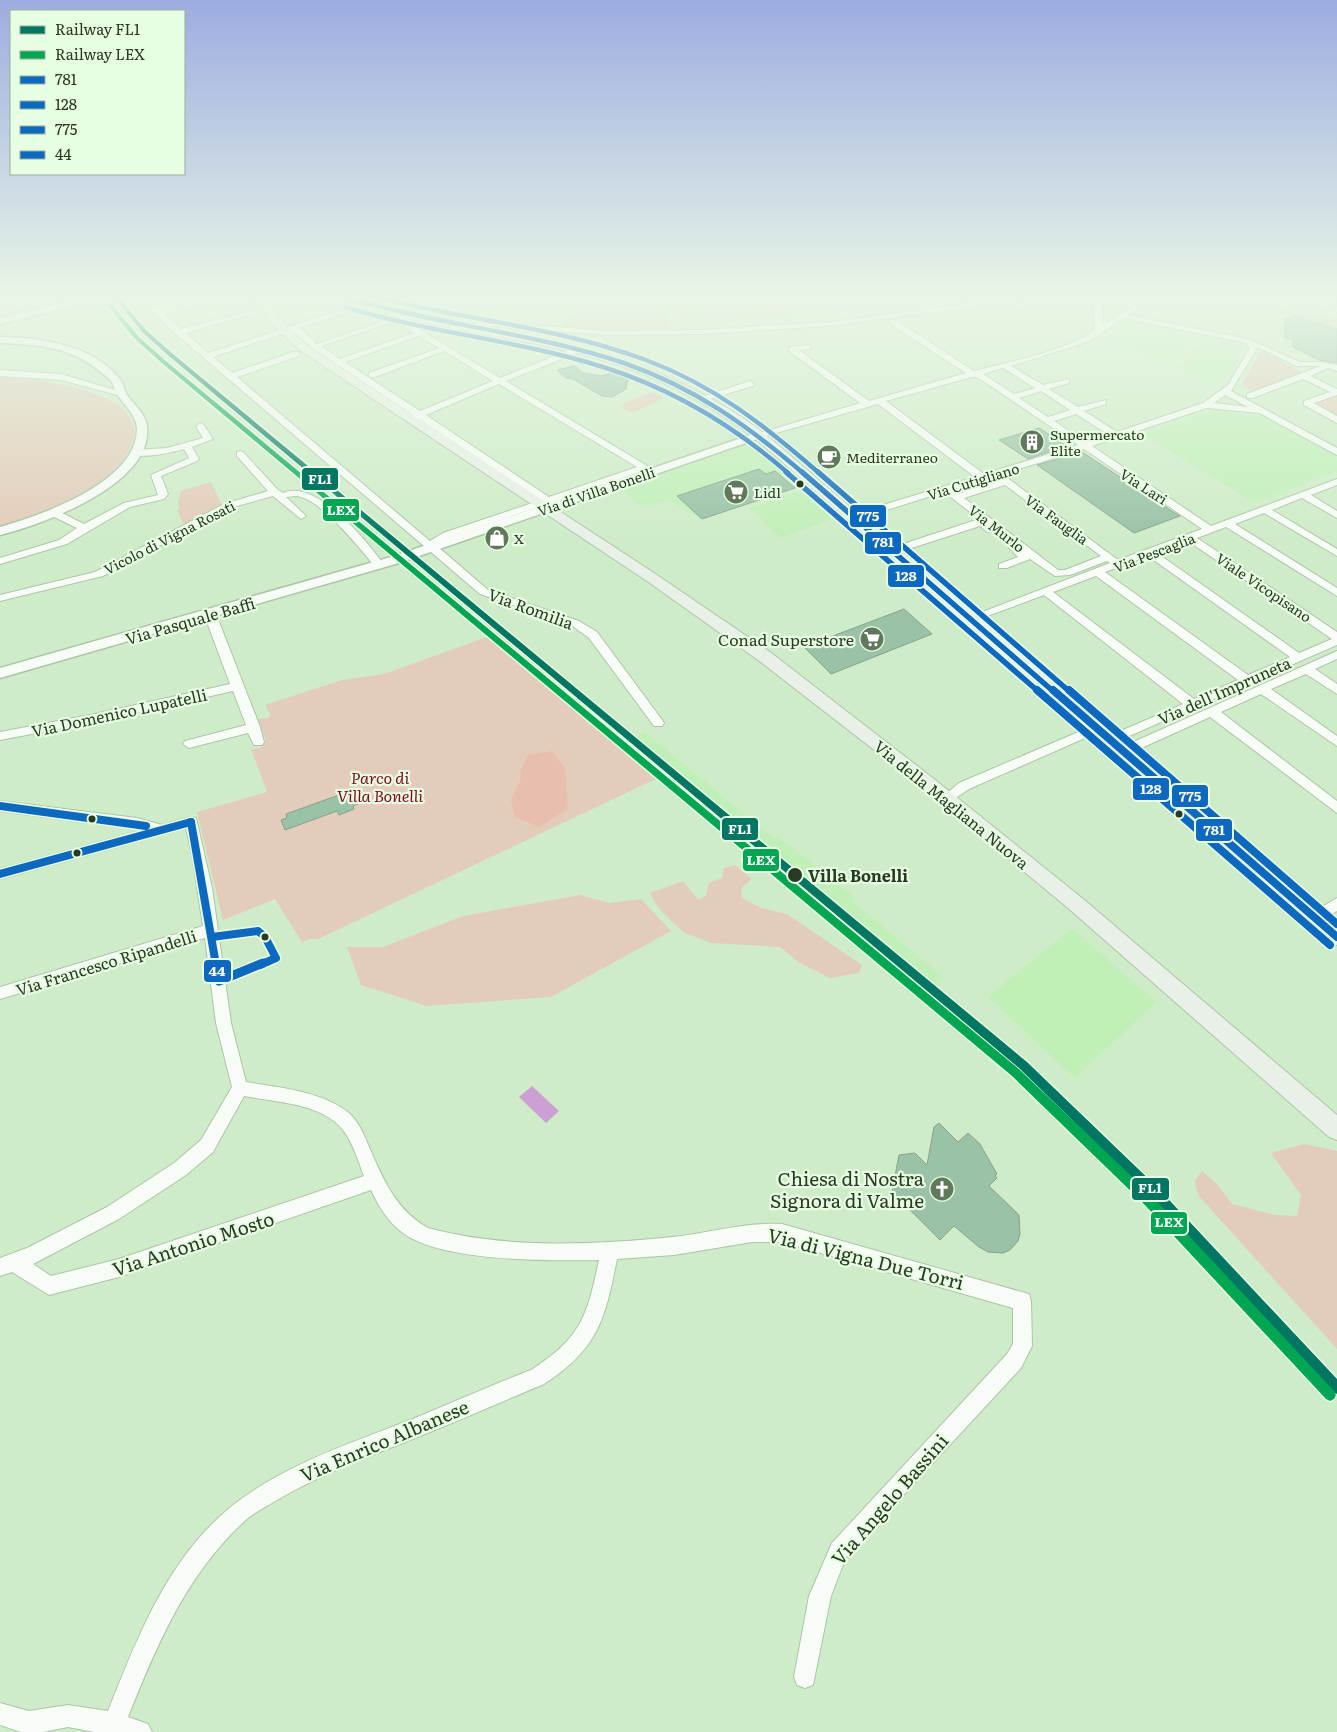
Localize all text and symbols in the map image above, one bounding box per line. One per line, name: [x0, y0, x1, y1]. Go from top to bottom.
legend: [10, 10, 185, 175]
text: Railway FL1: [55, 17, 140, 40]
text: Railway LEX: [55, 42, 145, 65]
text: 781: [55, 67, 77, 90]
text: 128: [55, 92, 77, 115]
text: 775: [55, 117, 78, 140]
text: 44: [55, 142, 72, 165]
place label: Supermercato Elite: [1050, 424, 1145, 460]
building icon: Supermercato Elite: [1019, 429, 1045, 455]
cafe icon: Mediterraneo: [816, 444, 842, 470]
place label: Mediterraneo: [846, 447, 938, 467]
street label: Via Cutigliano: [924, 458, 1022, 504]
street label: Via di Villa Bonelli: [534, 461, 658, 521]
street label: Via Lari: [1116, 463, 1172, 509]
line badge: FL1: [301, 467, 339, 491]
text: FL1: [308, 468, 332, 488]
supermarket icon: Lidl: [723, 479, 749, 505]
unlabelled marker: [795, 479, 805, 489]
place label: Lidl: [754, 482, 781, 502]
street label: Via Fauglia: [1021, 489, 1093, 549]
street label: Vicolo di Vigna Rosati: [100, 495, 238, 579]
line badge: LEX: [322, 498, 360, 522]
text: LEX: [327, 499, 356, 519]
street label: Via Murlo: [965, 500, 1029, 556]
line badge: 775: [849, 504, 887, 528]
text: 775: [857, 505, 880, 525]
shop icon: X: [484, 525, 510, 551]
street label: Via Pescaglia: [1110, 527, 1198, 577]
place label: X: [514, 528, 524, 548]
line badge: 781: [864, 531, 902, 555]
text: 781: [872, 531, 894, 551]
street label: Viale Vicopisano: [1212, 548, 1316, 626]
line badge: 128: [887, 564, 925, 588]
text: 128: [895, 565, 917, 585]
street label: Via Romilia: [485, 581, 577, 635]
street label: Via Pasquale Baffi: [122, 590, 258, 650]
supermarket icon: Conad Superstore: [859, 626, 885, 652]
place label: Conad Superstore: [718, 627, 854, 651]
street label: Via dell'Impruneta: [1153, 650, 1295, 730]
street label: Via Domenico Lupatelli: [29, 682, 209, 742]
street label: Via della Magliana Nuova: [869, 734, 1035, 874]
park label: Parco di Villa Bonelli: [337, 765, 423, 807]
line badge: 128: [1132, 777, 1170, 801]
text: 128: [1140, 778, 1162, 798]
line badge: 775: [1171, 784, 1209, 808]
text: 775: [1179, 785, 1202, 805]
unlabelled marker: [1174, 809, 1184, 819]
unlabelled marker: [87, 814, 97, 824]
line badge: FL1: [721, 817, 759, 841]
text: FL1: [728, 818, 752, 838]
line badge: 781: [1195, 818, 1233, 842]
text: 781: [1203, 819, 1225, 839]
unlabelled marker: [72, 848, 82, 858]
line badge: LEX: [742, 848, 780, 872]
text: LEX: [747, 849, 776, 869]
place label: Villa Bonelli: [808, 863, 908, 887]
marker: Villa Bonelli: [786, 866, 804, 884]
street label: Via Francesco Ripandelli: [13, 923, 199, 1001]
unlabelled marker: [260, 932, 270, 942]
line badge: 44: [203, 959, 232, 983]
text: 44: [209, 960, 226, 980]
place label: Chiesa di Nostra Signora di Valme: [770, 1164, 925, 1214]
church icon: Chiesa di Nostra Signora di Valme: [929, 1176, 955, 1202]
line badge: FL1: [1131, 1177, 1170, 1201]
text: FL1: [1138, 1177, 1162, 1197]
street label: Via Antonio Mosto: [108, 1204, 278, 1282]
line badge: LEX: [1150, 1211, 1188, 1235]
text: LEX: [1155, 1211, 1184, 1231]
street label: Via di Vigna Due Torri: [765, 1220, 967, 1296]
street label: Via Enrico Albanese: [295, 1392, 473, 1488]
street label: Via Angelo Bassini: [824, 1427, 954, 1571]

